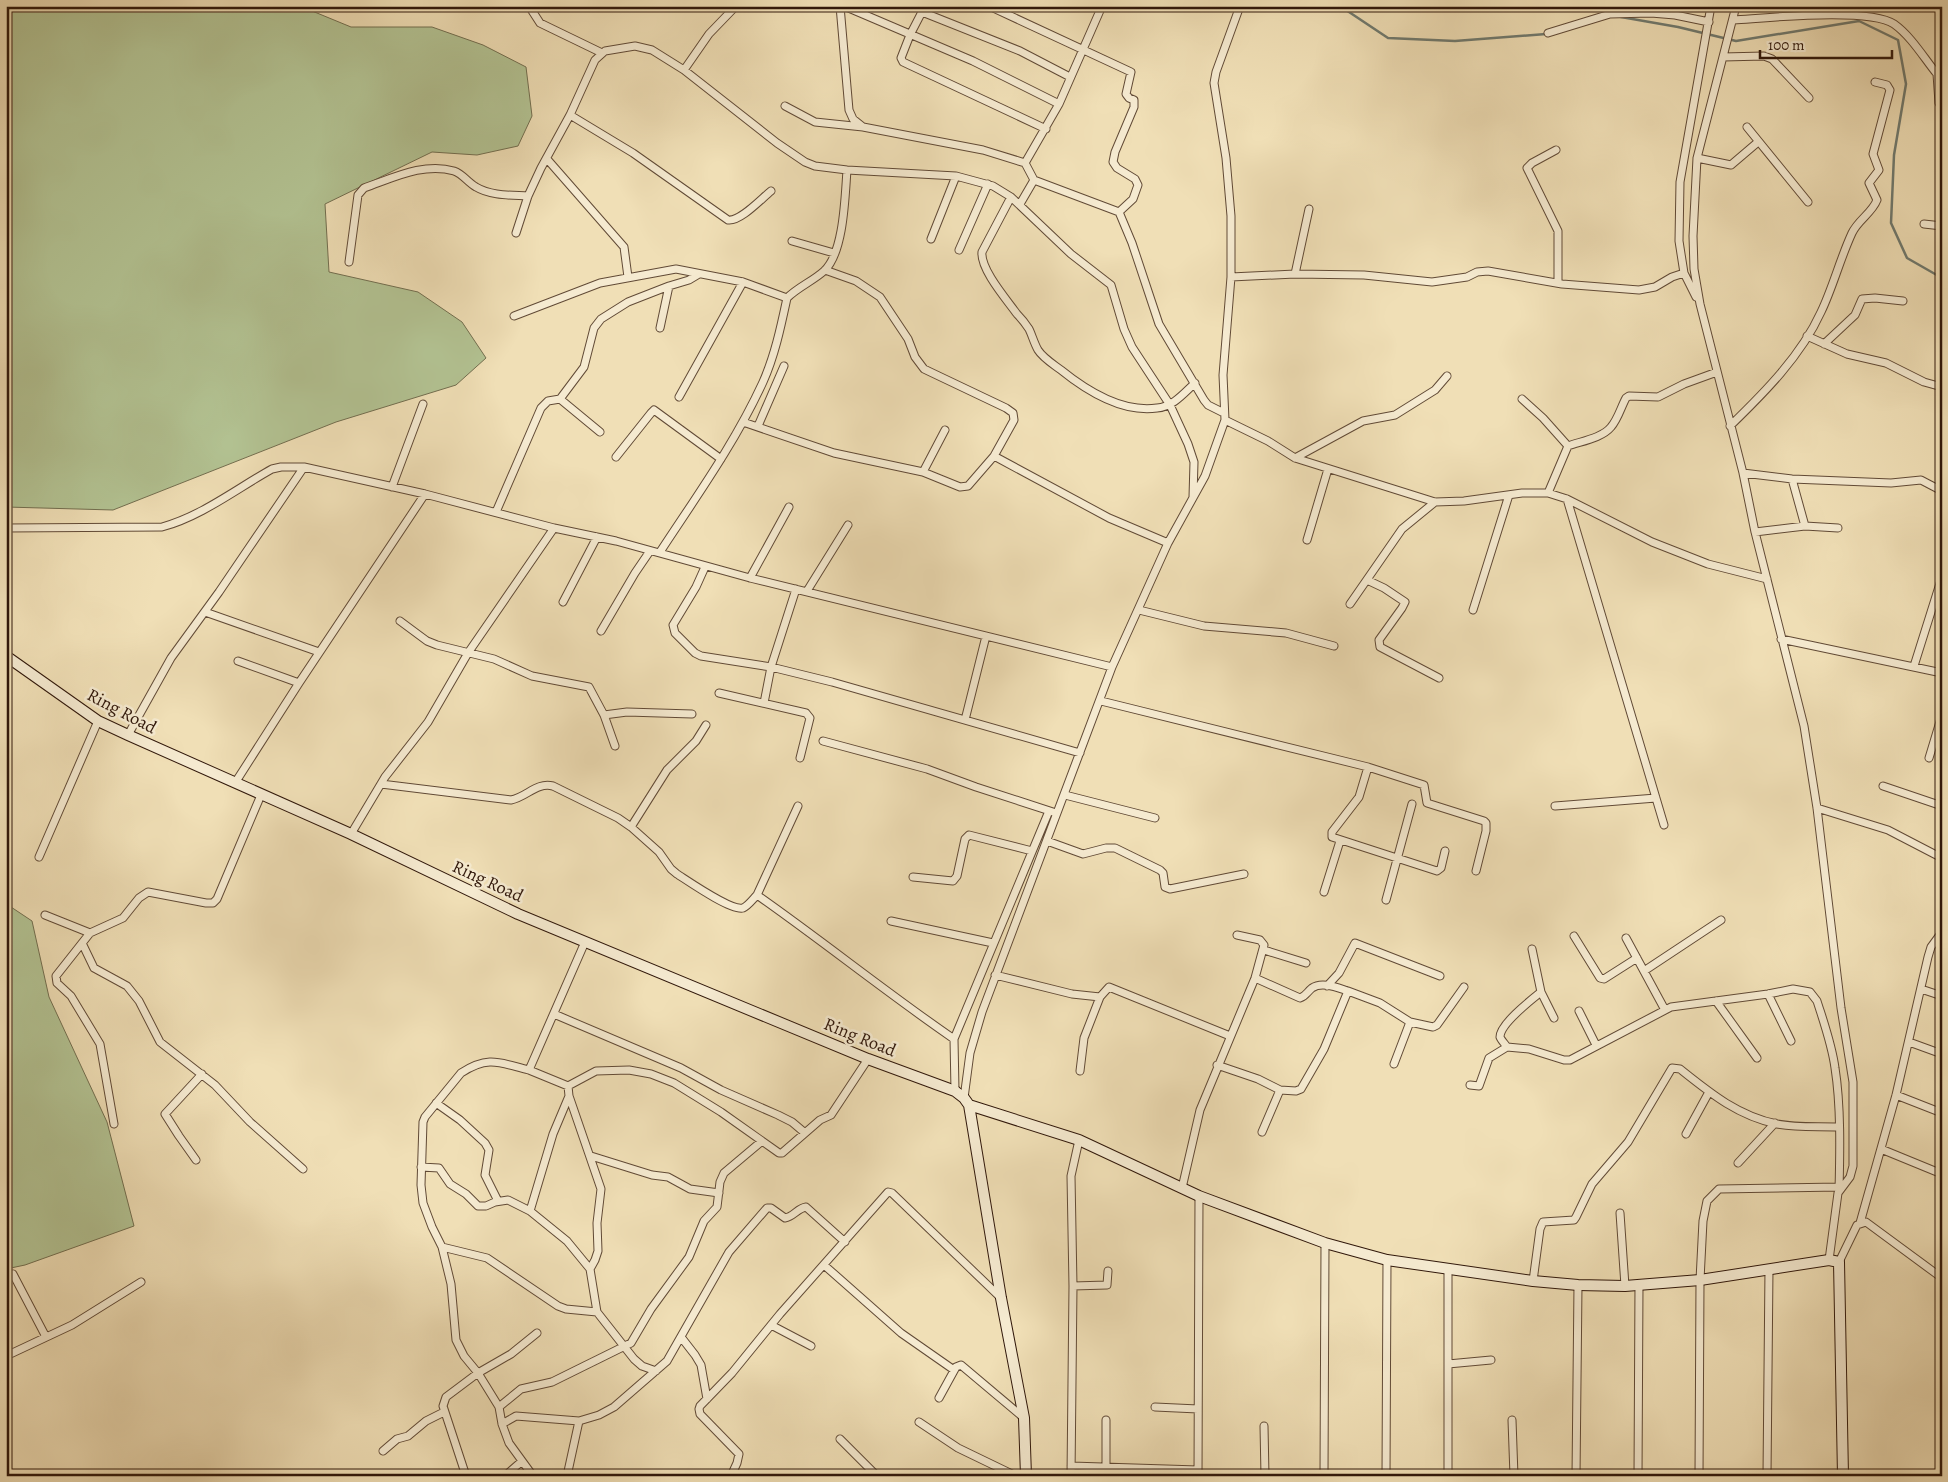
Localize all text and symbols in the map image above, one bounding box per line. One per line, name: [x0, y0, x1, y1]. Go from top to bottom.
scale bar: [1760, 28, 1893, 60]
text: 100 m: [1768, 35, 1805, 55]
street label: Ring Road: [83, 683, 161, 740]
street label: Ring Road: [449, 854, 528, 908]
street label: Ring Road: [820, 1012, 900, 1062]

